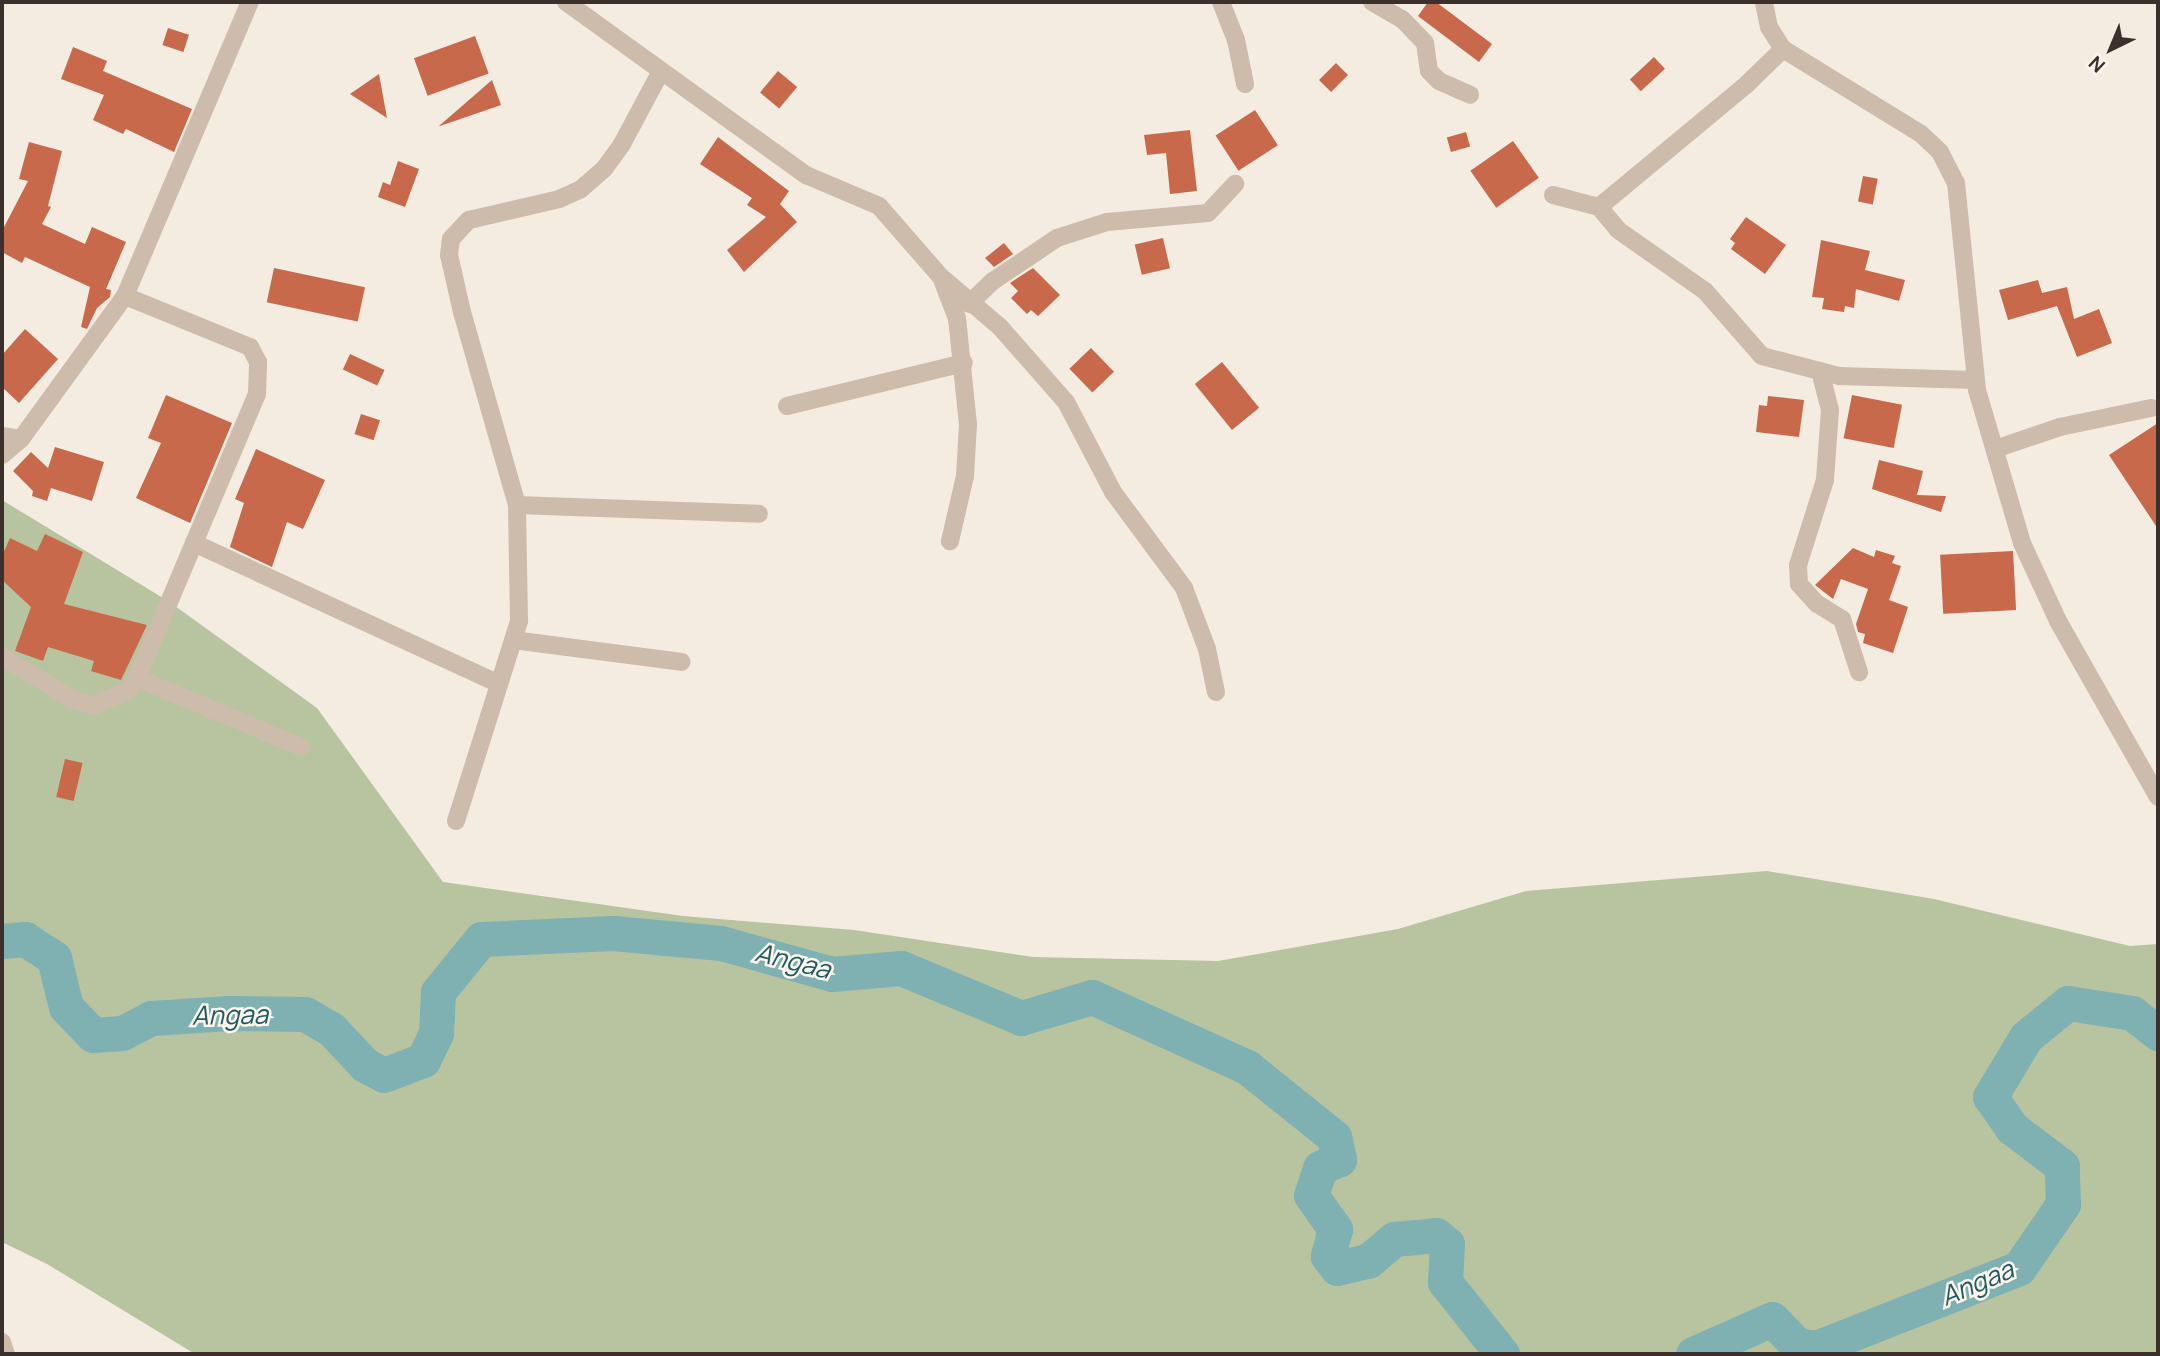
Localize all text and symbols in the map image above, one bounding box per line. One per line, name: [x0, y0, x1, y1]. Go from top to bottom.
north arrow: [2076, 14, 2146, 84]
text: N: [2083, 50, 2111, 79]
water label: Angaa: [752, 937, 834, 985]
water label: Angaa: [192, 999, 268, 1031]
water label: Angaa: [1936, 1254, 2018, 1312]

